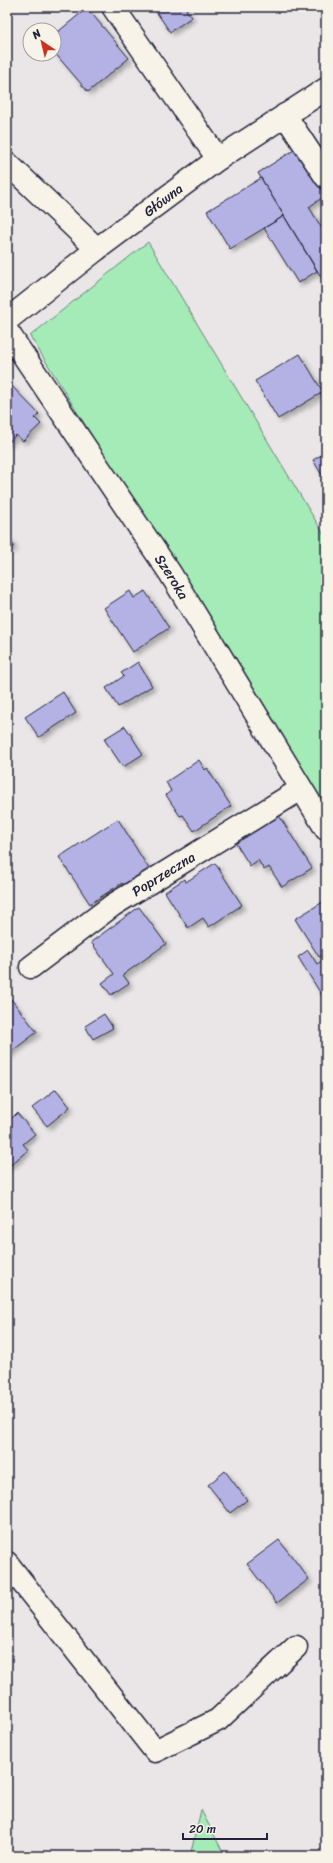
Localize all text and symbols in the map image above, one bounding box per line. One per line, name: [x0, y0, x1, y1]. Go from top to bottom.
north arrow: [22, 22, 62, 62]
text: N: [27, 24, 45, 45]
street label: Główna: [138, 177, 189, 224]
street label: Szeroka: [148, 549, 195, 605]
street label: Poprzeczna: [127, 845, 200, 904]
scale bar: [183, 1815, 267, 1841]
text: 20 m: [189, 1818, 216, 1840]

